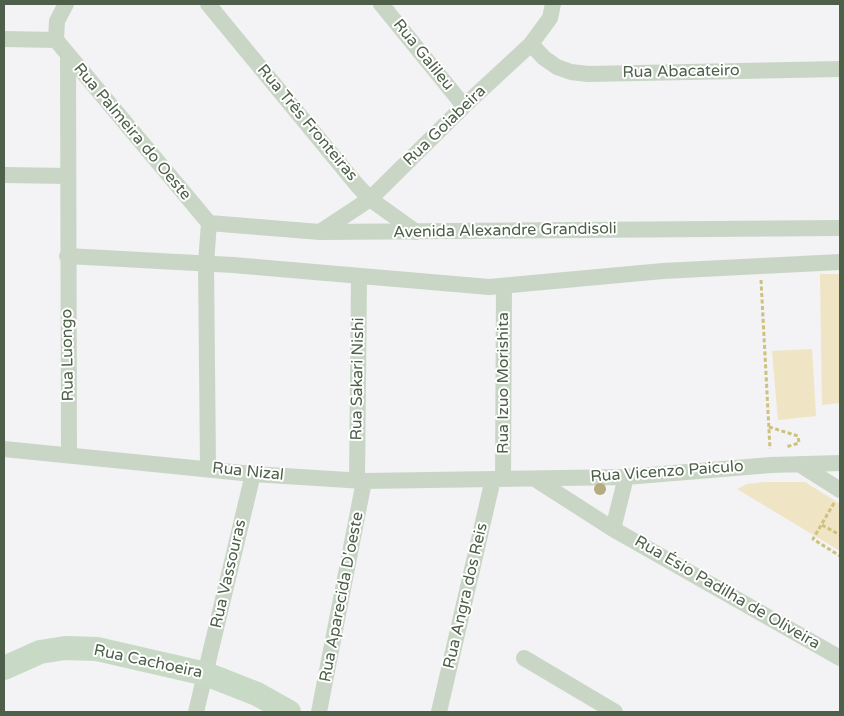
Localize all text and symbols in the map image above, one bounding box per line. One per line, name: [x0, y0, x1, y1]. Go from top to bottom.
street label: Rua Galileu: [388, 15, 458, 95]
street label: Rua Palmeira do Oeste: [69, 60, 195, 204]
street label: Rua Três Fronteiras: [253, 61, 361, 185]
street label: Rua Abacateiro: [622, 61, 740, 83]
street label: Rua Goiabeira: [400, 82, 490, 170]
street label: Avenida Alexandre Grandisoli: [393, 219, 617, 243]
street label: Rua Luongo: [58, 309, 78, 401]
street label: Rua Izuo Morishita: [494, 312, 514, 454]
street label: Rua Sakari Nishi: [347, 317, 369, 441]
street label: Rua Vicenzo Paiculo: [590, 457, 744, 487]
street label: Rua Nizal: [211, 459, 285, 485]
street label: Rua Aparecida D'oeste: [316, 510, 368, 684]
street label: Rua Vassouras: [207, 518, 251, 630]
street label: Rua Angra dos Reis: [440, 521, 492, 671]
street label: Rua Ésio Padilha de Oliveira: [631, 532, 823, 654]
street label: Rua Cachoeira: [92, 641, 204, 683]

